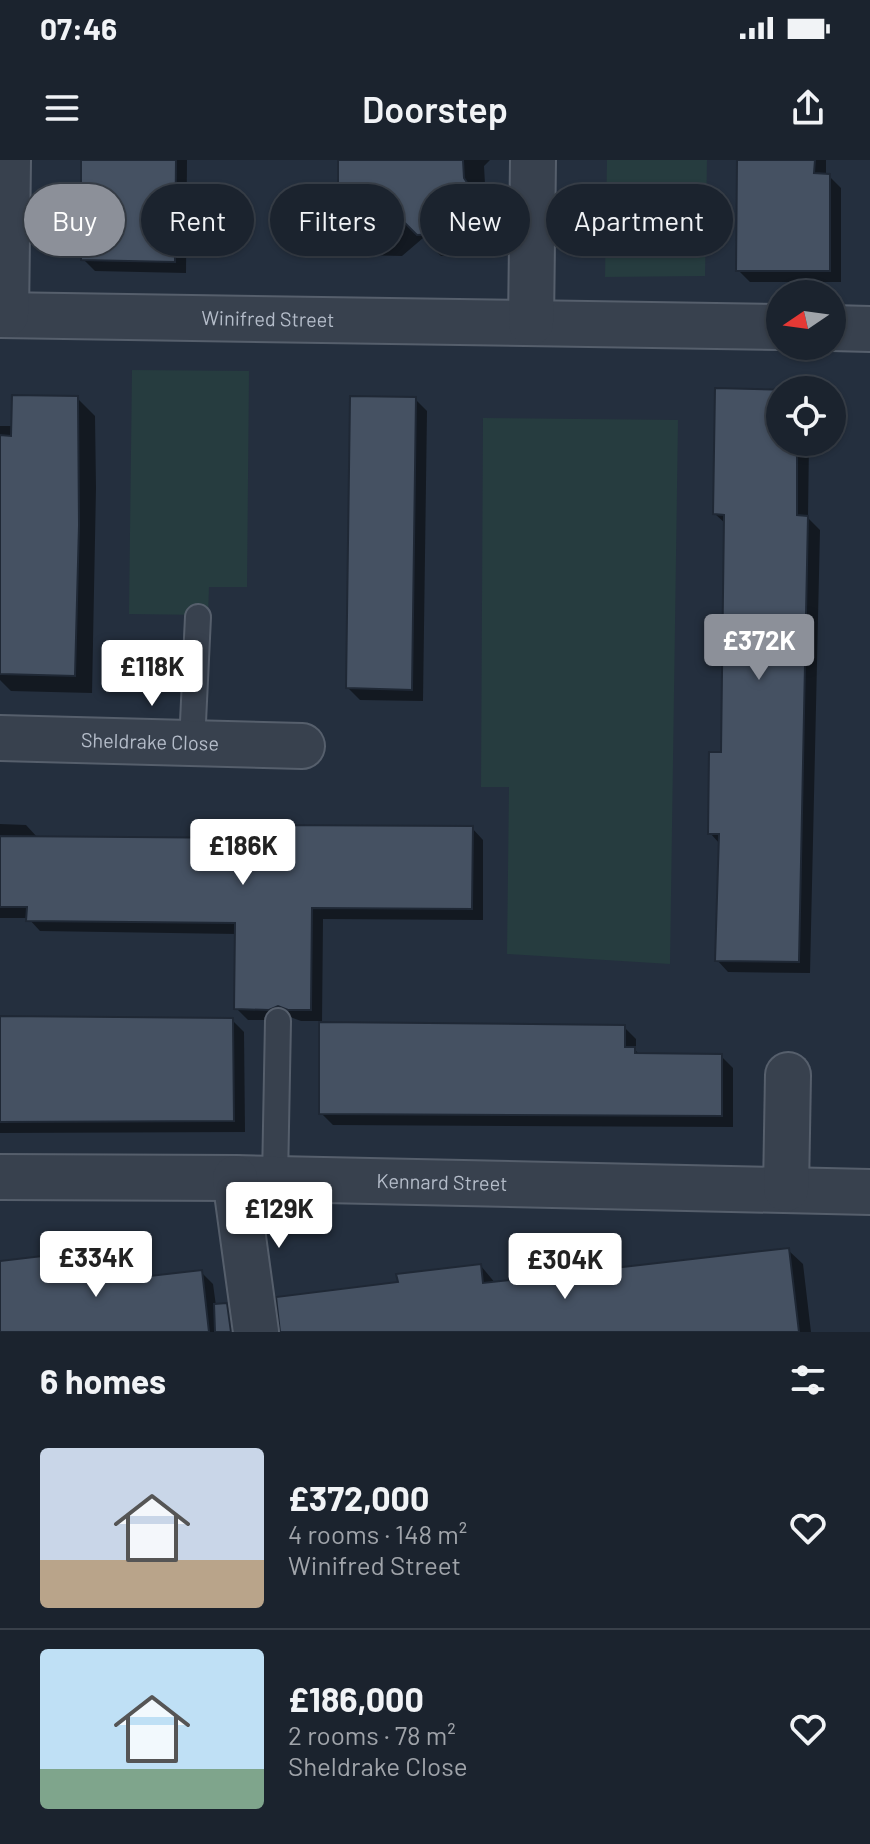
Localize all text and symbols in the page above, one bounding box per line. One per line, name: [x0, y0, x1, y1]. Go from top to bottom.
text: 07:46: [40, 10, 117, 46]
icon: menu: [40, 86, 84, 130]
icon: share: [786, 86, 830, 130]
text: Doorstep: [362, 87, 508, 130]
chip: Buy: [24, 184, 125, 256]
chip: Rent: [141, 184, 254, 256]
chip: Filters: [270, 184, 404, 256]
chip: New: [420, 184, 530, 256]
chip: Apartment: [546, 184, 733, 256]
north arrow: [766, 280, 846, 360]
map controls: [766, 280, 846, 456]
street label: Winifred Street: [201, 305, 335, 331]
button: locate: [766, 376, 846, 456]
pin: £372K: [703, 614, 815, 682]
text: £372K: [722, 624, 796, 655]
pin: £118K: [96, 640, 208, 708]
text: £118K: [120, 650, 184, 681]
street label: Sheldrake Close: [81, 727, 219, 755]
pin: £186K: [187, 819, 299, 887]
text: £186K: [208, 829, 278, 860]
street label: Kennard Street: [376, 1168, 508, 1195]
pin: £129K: [223, 1182, 335, 1250]
text: £129K: [244, 1192, 314, 1223]
pin: £334K: [40, 1231, 152, 1299]
pin: £304K: [509, 1233, 621, 1301]
text: £334K: [58, 1241, 134, 1272]
text: £304K: [527, 1243, 603, 1274]
icon: filters: [786, 1358, 830, 1402]
text: 6 homes: [40, 1360, 166, 1401]
text: £372,000: [288, 1477, 429, 1518]
icon: home: [104, 1480, 200, 1576]
icon: heart: [786, 1506, 830, 1550]
text: 4 rooms · 148 m²: [288, 1518, 467, 1549]
text: Winifred Street: [288, 1549, 461, 1580]
text: £186,000: [288, 1678, 424, 1719]
icon: home: [104, 1681, 200, 1777]
icon: heart: [786, 1707, 830, 1751]
text: 2 rooms · 78 m²: [288, 1719, 456, 1750]
text: Sheldrake Close: [288, 1750, 468, 1781]

